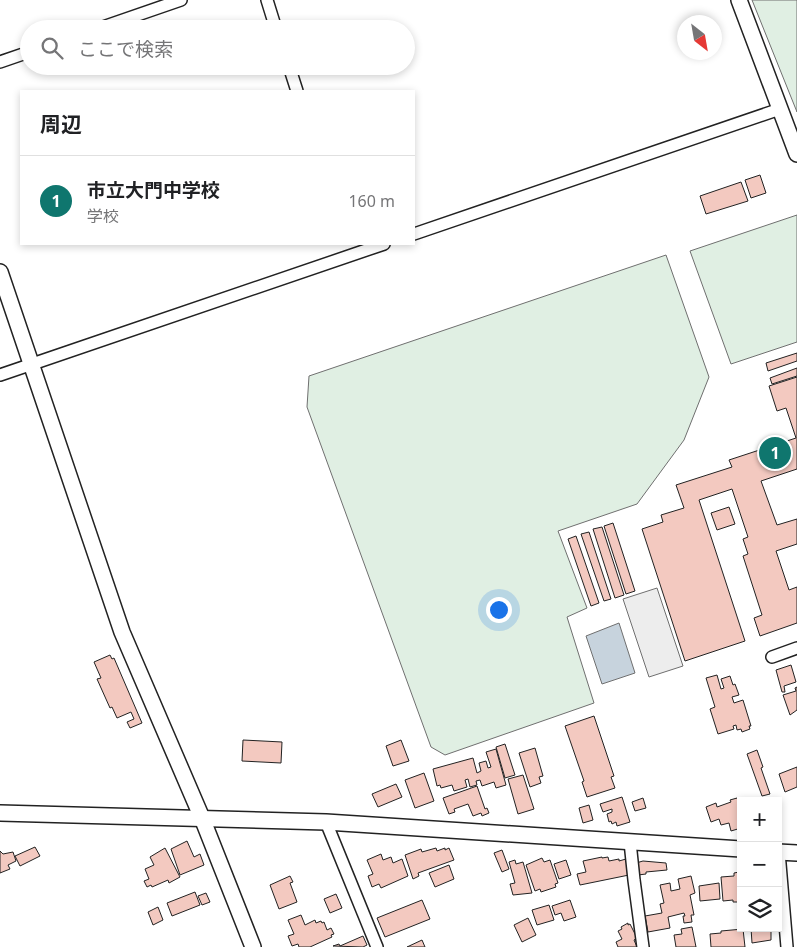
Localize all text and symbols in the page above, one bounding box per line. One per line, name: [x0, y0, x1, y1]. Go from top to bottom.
north arrow: [677, 15, 722, 60]
search box: [20, 20, 415, 75]
icon: search: [38, 34, 66, 62]
text: ここで検索: [78, 36, 173, 62]
text: 周辺: [40, 110, 82, 138]
text: 市立大門中学校: [87, 177, 220, 203]
text: 1: [51, 190, 61, 212]
text: 160 m: [348, 190, 395, 212]
text: 学校: [87, 205, 119, 227]
pin: 1: [759, 434, 791, 472]
your location: [486, 597, 512, 623]
map controls: [737, 797, 782, 932]
button: +: [737, 797, 782, 842]
button: −: [737, 842, 782, 887]
button: layers: [737, 887, 782, 932]

